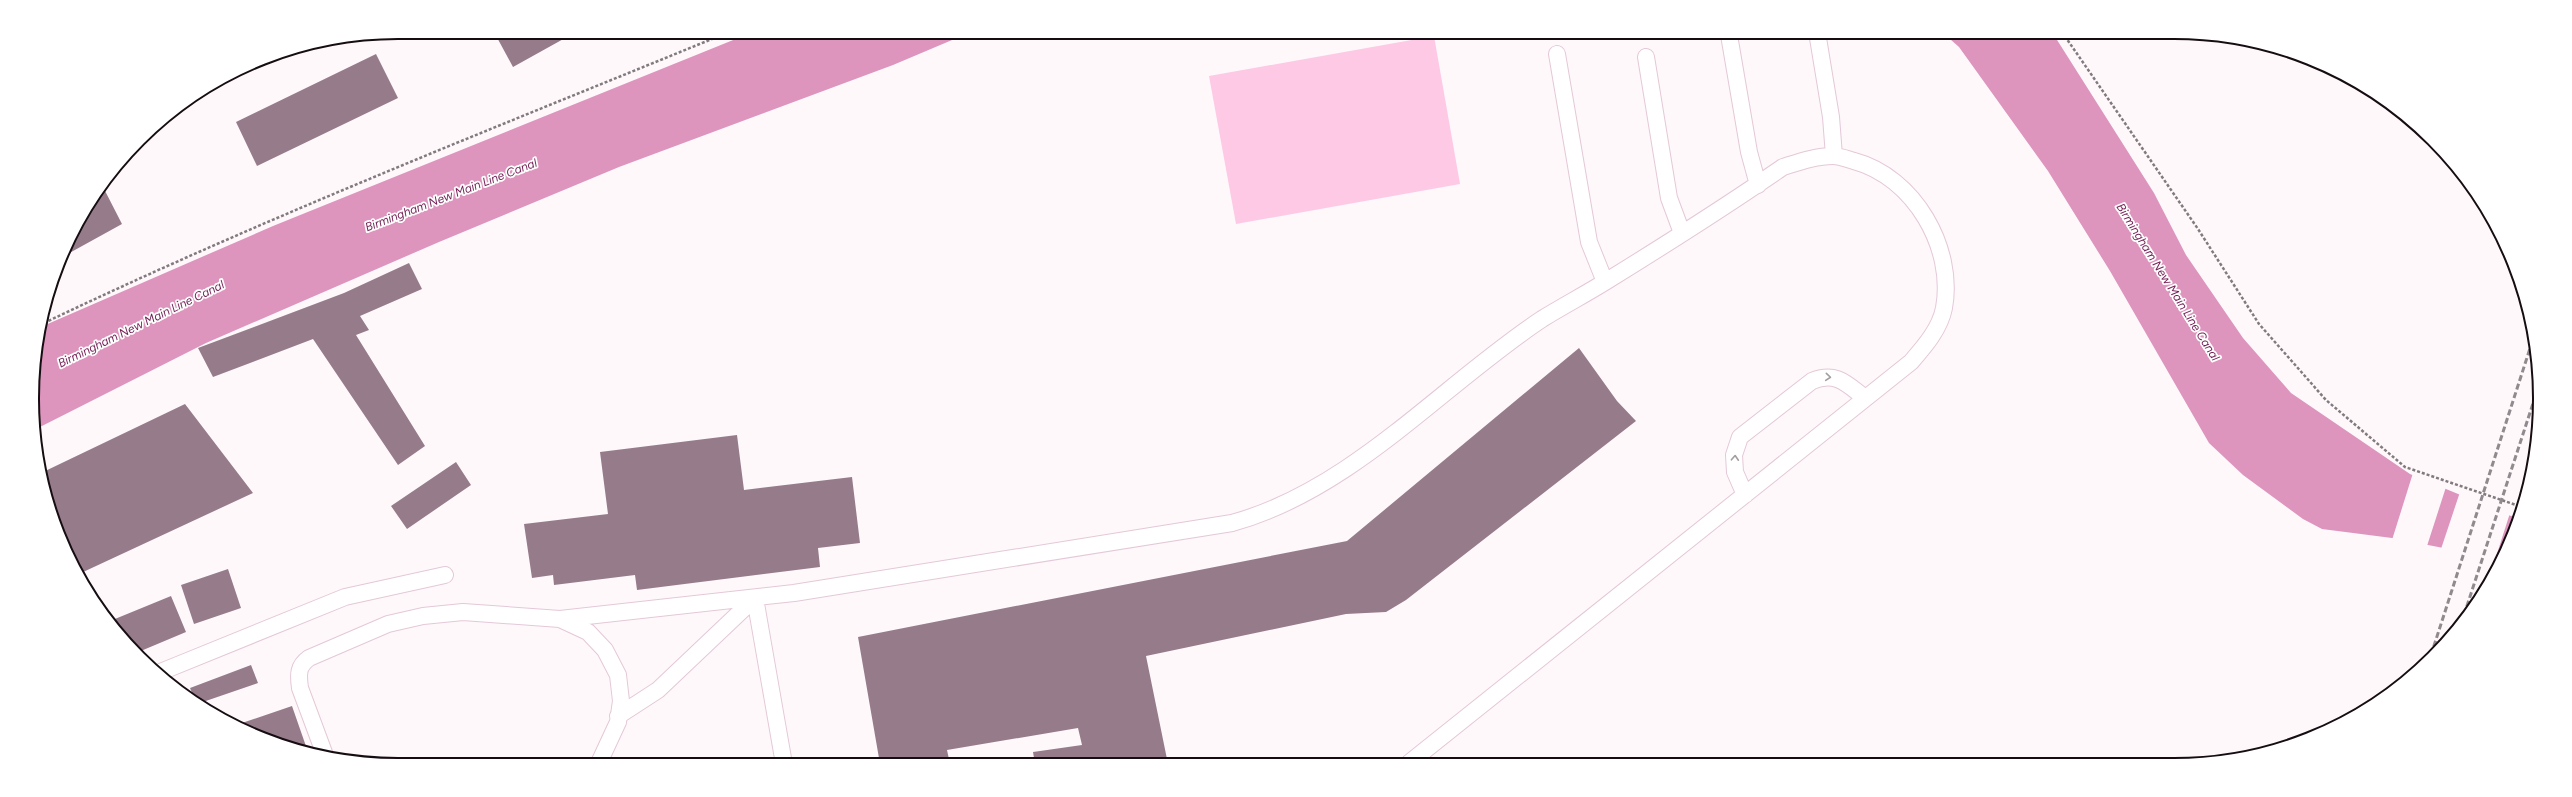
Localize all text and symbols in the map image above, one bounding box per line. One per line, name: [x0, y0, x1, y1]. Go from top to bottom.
water label: Birmingham New Main Line Canal: [363, 156, 539, 234]
water label: Birmingham New Main Line Canal: [2114, 201, 2223, 364]
water label: Birmingham New Main Line Canal: [56, 277, 227, 370]
one-way arrow: [1824, 373, 1831, 382]
one-way arrow: [1730, 455, 1739, 461]

